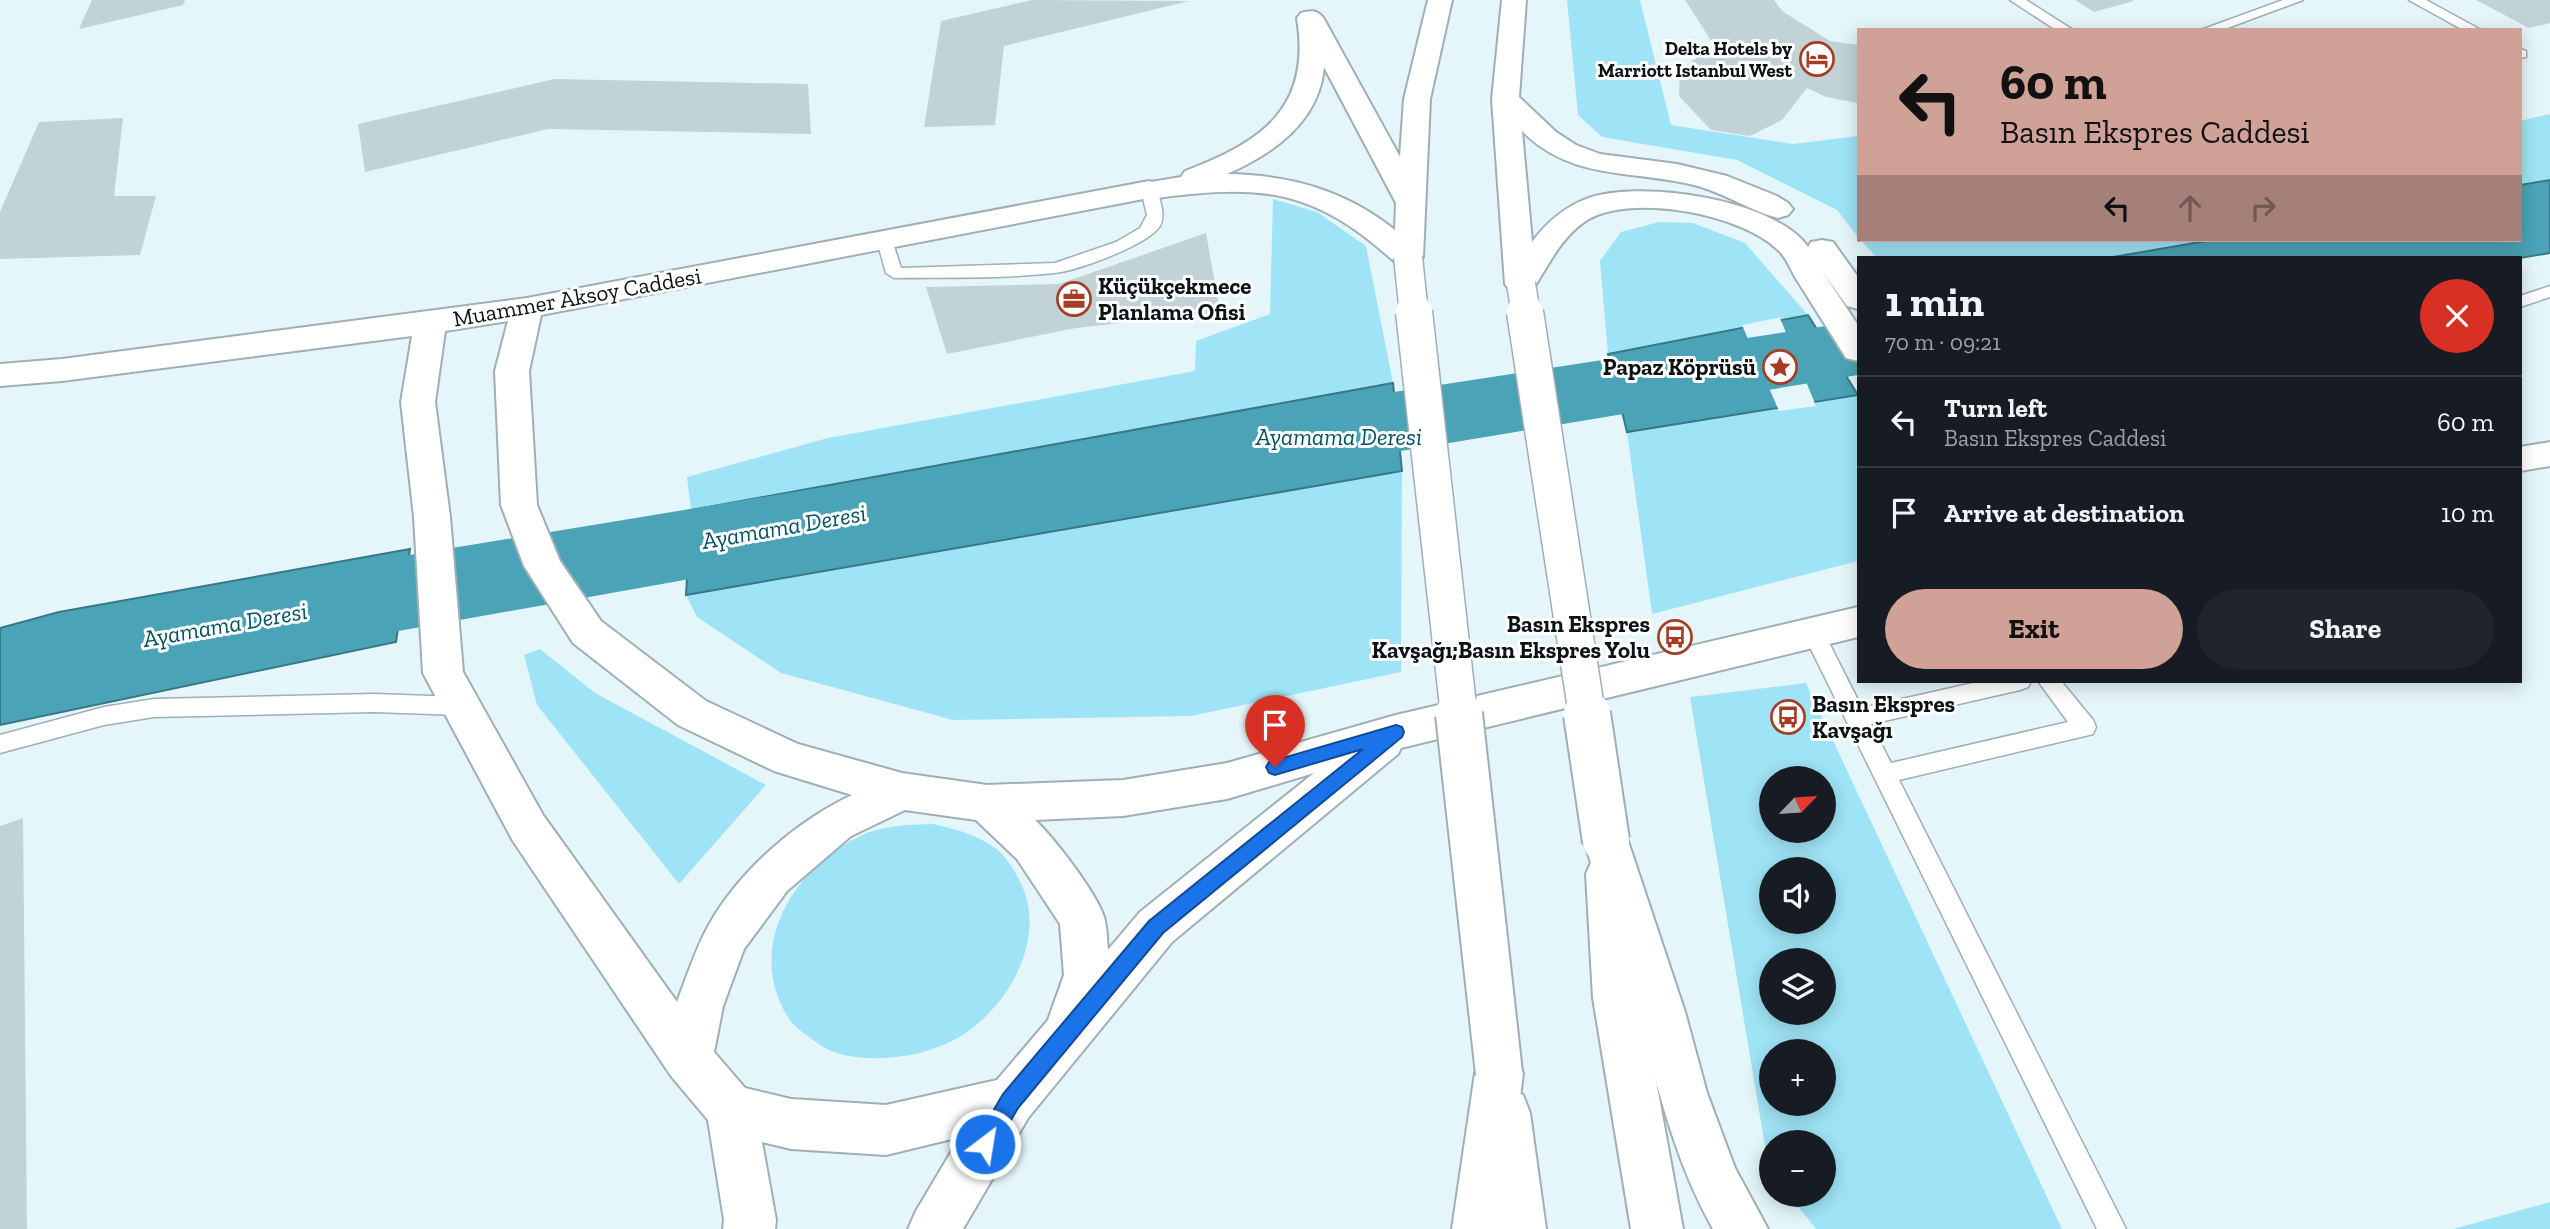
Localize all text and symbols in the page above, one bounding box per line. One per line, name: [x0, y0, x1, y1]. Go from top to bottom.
place label: Delta Hotels by Marriott Istanbul West: [1598, 37, 1792, 82]
hotel icon: Delta Hotels by Marriott Istanbul West: [1798, 40, 1836, 78]
text: 60 m: [2000, 53, 2107, 112]
icon: left: [1885, 56, 1976, 147]
text: Basın Ekspres Caddesi: [2000, 113, 2309, 151]
icon: left: [2098, 189, 2136, 227]
icon: ahead: [2171, 189, 2209, 227]
icon: right: [2244, 189, 2282, 227]
street label: Muammer Aksoy Caddesi: [451, 261, 703, 333]
place label: Küçükçekmece Planlama Ofisi: [1098, 272, 1251, 326]
text: 1 min: [1885, 276, 1984, 327]
button: close: [2420, 279, 2494, 353]
office icon: Küçükçekmece Planlama Ofisi: [1055, 280, 1093, 318]
text: 70 m · 09:21: [1885, 328, 2001, 356]
place icon: Papaz Köprüsü: [1761, 348, 1799, 386]
place label: Papaz Köprüsü: [1603, 353, 1757, 381]
text: Turn left: [1944, 392, 2047, 424]
icon: left: [1885, 403, 1923, 441]
text: 60 m: [2437, 406, 2494, 438]
water label: Ayamama Deresi: [1255, 422, 1422, 451]
text: Basın Ekspres Caddesi: [1944, 424, 2166, 452]
icon: arrive: [1885, 494, 1923, 532]
text: Arrive at destination: [1944, 497, 2184, 529]
text: 10 m: [2441, 497, 2494, 529]
water label: Ayamama Deresi: [698, 498, 868, 555]
button: Exit: [1885, 589, 2183, 669]
button: Share: [2197, 589, 2494, 669]
water label: Ayamama Deresi: [139, 596, 309, 653]
place label: Basın Ekspres Kavşağı;Basın Ekspres Yolu: [1372, 610, 1651, 664]
bus stop icon: Basın Ekspres Kavşağı;Basın Ekspres Yolu: [1656, 618, 1694, 656]
place label: Basın Ekspres Kavşağı: [1812, 690, 1955, 744]
pin: [1245, 695, 1305, 767]
bus stop icon: Basın Ekspres Kavşağı: [1769, 698, 1807, 736]
icon: arrive: [1256, 706, 1294, 744]
north arrow: [1759, 766, 1836, 844]
map controls: [1759, 766, 1836, 1207]
button: sound: [1759, 857, 1836, 934]
button: layers: [1759, 948, 1836, 1025]
button: +: [1759, 1039, 1836, 1116]
position arrow: [948, 1107, 1022, 1181]
button: −: [1759, 1130, 1836, 1207]

